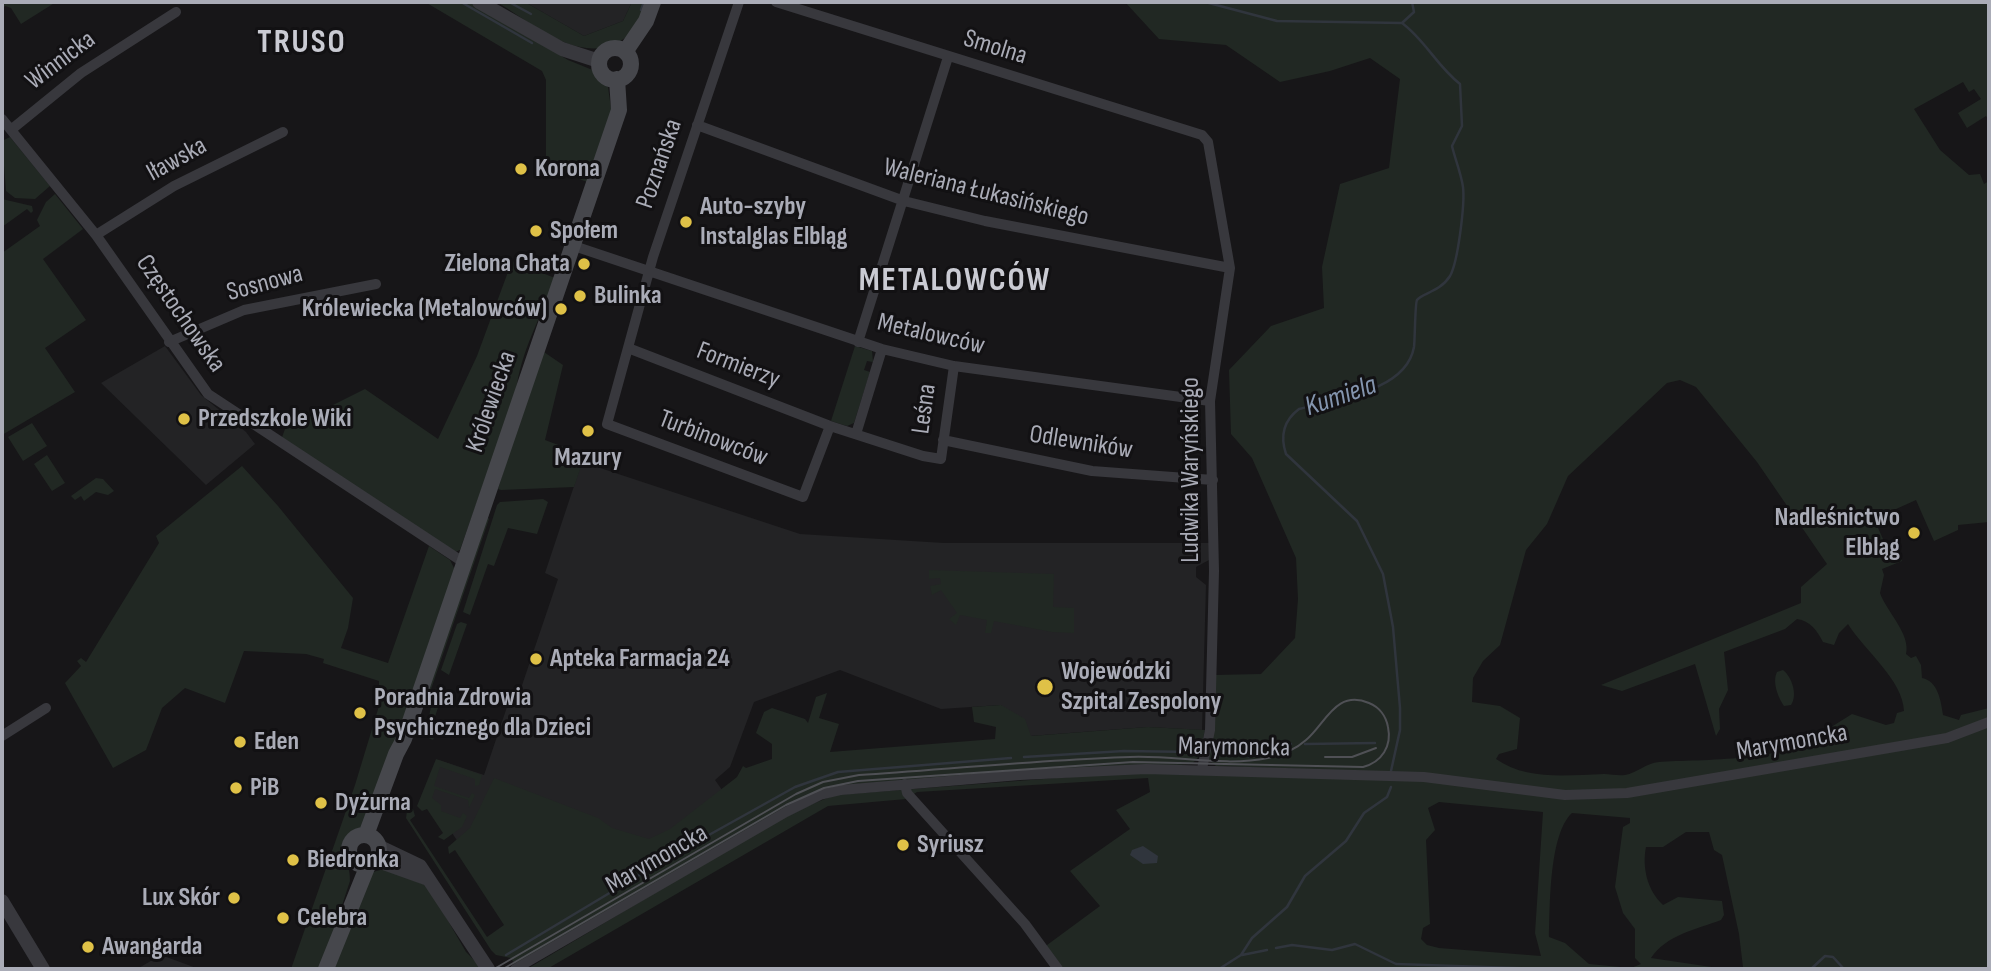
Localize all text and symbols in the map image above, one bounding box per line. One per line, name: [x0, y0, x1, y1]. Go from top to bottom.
district label: TRUSO: [258, 24, 346, 64]
street label: Smolna: [960, 24, 1030, 72]
street label: Winnicka: [20, 25, 102, 97]
street label: Poznańska: [630, 115, 690, 213]
street label: Iławska: [142, 131, 212, 189]
street label: Waleriana Łukasińskiego: [880, 152, 1092, 234]
place label: Korona: [535, 153, 600, 185]
marker: Korona: [513, 161, 529, 177]
place label: Auto-szyby Instalglas Elbląg: [700, 191, 847, 252]
marker: Auto-szyby Instalglas Elbląg: [678, 214, 694, 230]
place label: Społem: [550, 215, 618, 247]
marker: Społem: [528, 223, 544, 239]
place label: Zielona Chata: [445, 248, 570, 280]
street label: Częstochowska: [128, 249, 232, 379]
marker: Zielona Chata: [576, 256, 592, 272]
street label: Sosnowa: [224, 259, 306, 309]
district label: METALOWCÓW: [860, 262, 1050, 302]
place label: Bulinka: [594, 280, 662, 312]
marker: Bulinka: [572, 288, 588, 304]
place label: Królewiecka (Metalowców): [302, 293, 547, 325]
marker: Królewiecka (Metalowców): [553, 301, 569, 317]
street label: Metalowców: [874, 308, 988, 362]
street label: Formierzy: [692, 336, 784, 396]
street label: Królewiecka: [460, 347, 524, 457]
water label: Kumiela: [1301, 369, 1381, 425]
street label: Ludwika Waryńskiego: [1175, 377, 1207, 563]
street label: Leśna: [906, 382, 944, 436]
place label: Przedszkole Wiki: [198, 403, 352, 435]
street label: Turbinowców: [654, 404, 772, 474]
marker: Przedszkole Wiki: [176, 411, 192, 427]
street label: Odlewników: [1027, 419, 1135, 467]
marker: Mazury: [580, 423, 596, 439]
place label: Mazury: [554, 442, 622, 474]
place label: Nadleśnictwo Elbląg: [1775, 502, 1900, 564]
marker: Nadleśnictwo Elbląg: [1906, 525, 1922, 541]
place label: Apteka Farmacja 24: [550, 643, 730, 675]
marker: Apteka Farmacja 24: [528, 651, 544, 667]
place label: Wojewódzki Szpital Zespolony: [1061, 656, 1221, 718]
marker: Wojewódzki Szpital Zespolony: [1035, 677, 1055, 697]
place label: Poradnia Zdrowia Psychicznego dla Dzieci: [374, 682, 591, 744]
marker: Poradnia Zdrowia Psychicznego dla Dzieci: [352, 705, 368, 721]
street label: Marymoncka: [1734, 718, 1850, 768]
place label: Eden: [254, 726, 299, 758]
street label: Marymoncka: [1178, 731, 1290, 765]
marker: Eden: [232, 734, 248, 750]
place label: PiB: [250, 772, 279, 804]
marker: PiB: [228, 780, 244, 796]
place label: Dyżurna: [335, 787, 411, 819]
marker: Dyżurna: [313, 795, 329, 811]
street label: Marymoncka: [601, 818, 713, 902]
place label: Syriusz: [917, 829, 984, 861]
marker: Syriusz: [895, 837, 911, 853]
place label: Biedronka: [307, 844, 399, 876]
marker: Biedronka: [285, 852, 301, 868]
place label: Lux Skór: [142, 882, 220, 914]
marker: Lux Skór: [226, 890, 242, 906]
place label: Celebra: [297, 902, 367, 934]
marker: Celebra: [275, 910, 291, 926]
place label: Awangarda: [102, 931, 202, 963]
marker: Awangarda: [80, 939, 96, 955]

